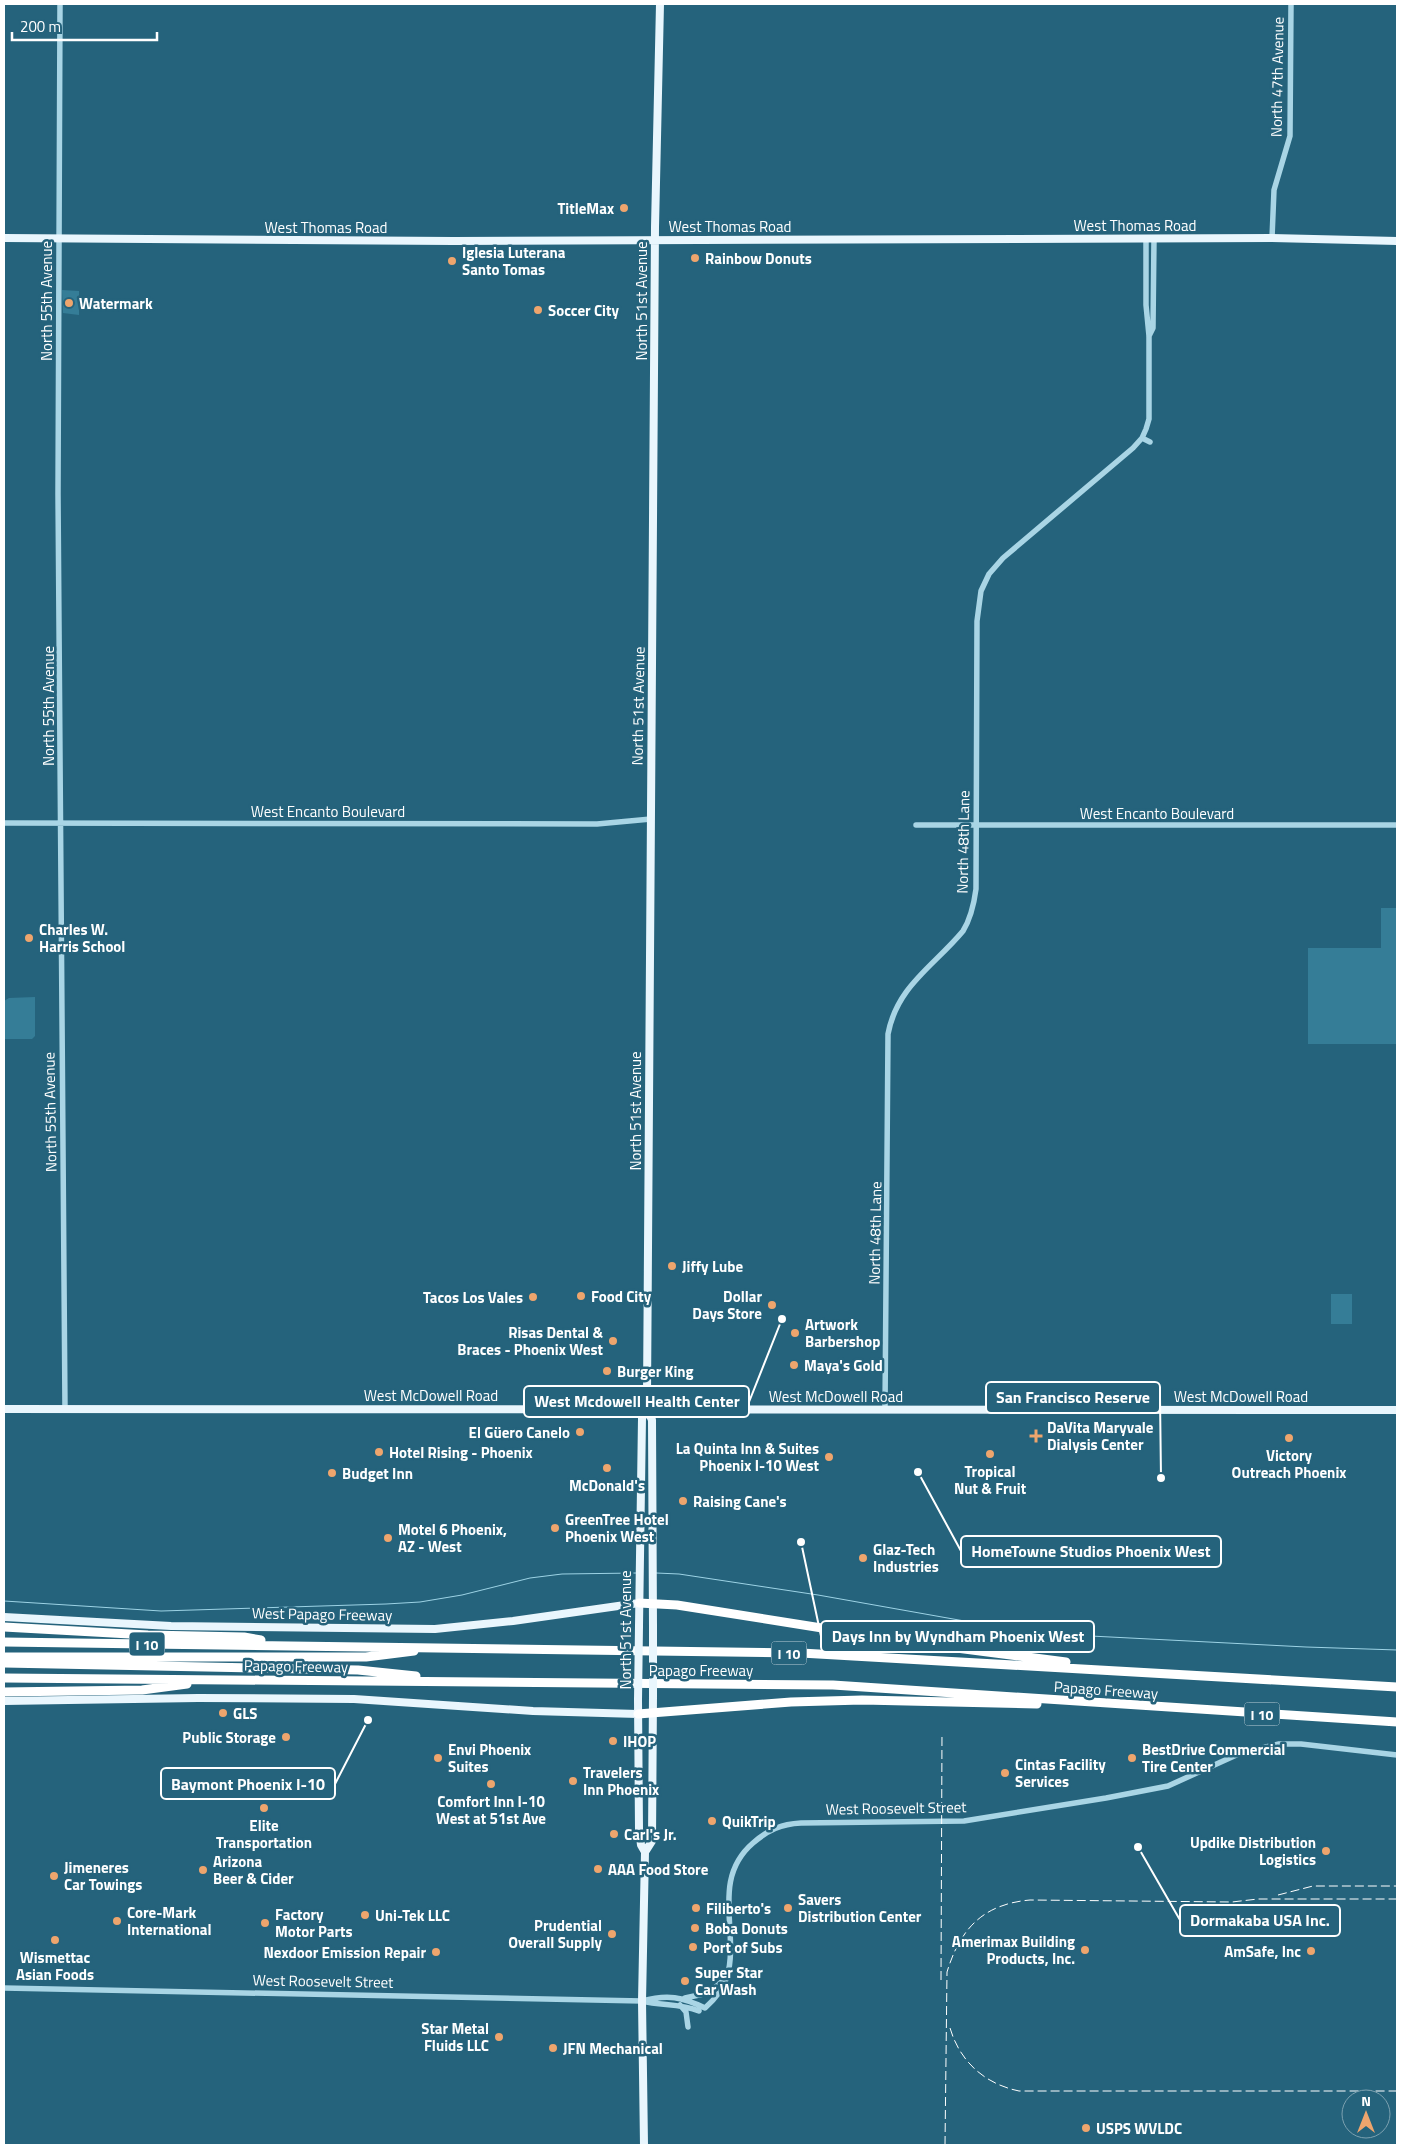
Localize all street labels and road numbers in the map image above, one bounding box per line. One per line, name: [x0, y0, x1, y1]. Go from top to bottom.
street label: North 47th Avenue: [1264, 17, 1290, 137]
street label: West Thomas Road: [1074, 214, 1196, 237]
street label: West Thomas Road: [669, 215, 791, 238]
street label: West Thomas Road: [265, 216, 387, 239]
street label: North 55th Avenue: [35, 241, 58, 361]
street label: North 51st Avenue: [630, 241, 653, 361]
street label: North 55th Avenue: [37, 646, 60, 766]
street label: North 51st Avenue: [625, 646, 651, 766]
street label: North 48th Lane: [951, 790, 975, 894]
street label: West Encanto Boulevard: [251, 800, 405, 823]
street label: West Encanto Boulevard: [1080, 802, 1234, 825]
street label: North 51st Avenue: [624, 1051, 647, 1171]
street label: North 55th Avenue: [37, 1052, 63, 1172]
street label: North 48th Lane: [863, 1181, 887, 1285]
street label: West McDowell Road: [364, 1384, 498, 1407]
street label: West McDowell Road: [769, 1385, 903, 1408]
street label: West McDowell Road: [1174, 1385, 1308, 1408]
street label: North 51st Avenue: [614, 1570, 637, 1690]
street label: West Papago Freeway: [252, 1601, 392, 1627]
road number: I 10: [130, 1632, 164, 1656]
road number: I 10: [772, 1642, 806, 1665]
street label: Papago Freeway: [244, 1654, 348, 1678]
street label: Papago Freeway: [649, 1659, 753, 1682]
street label: Papago Freeway: [1053, 1675, 1159, 1705]
road number: I 10: [1244, 1702, 1280, 1726]
street label: West Roosevelt Street: [825, 1795, 967, 1821]
street label: West Roosevelt Street: [252, 1968, 394, 1994]

